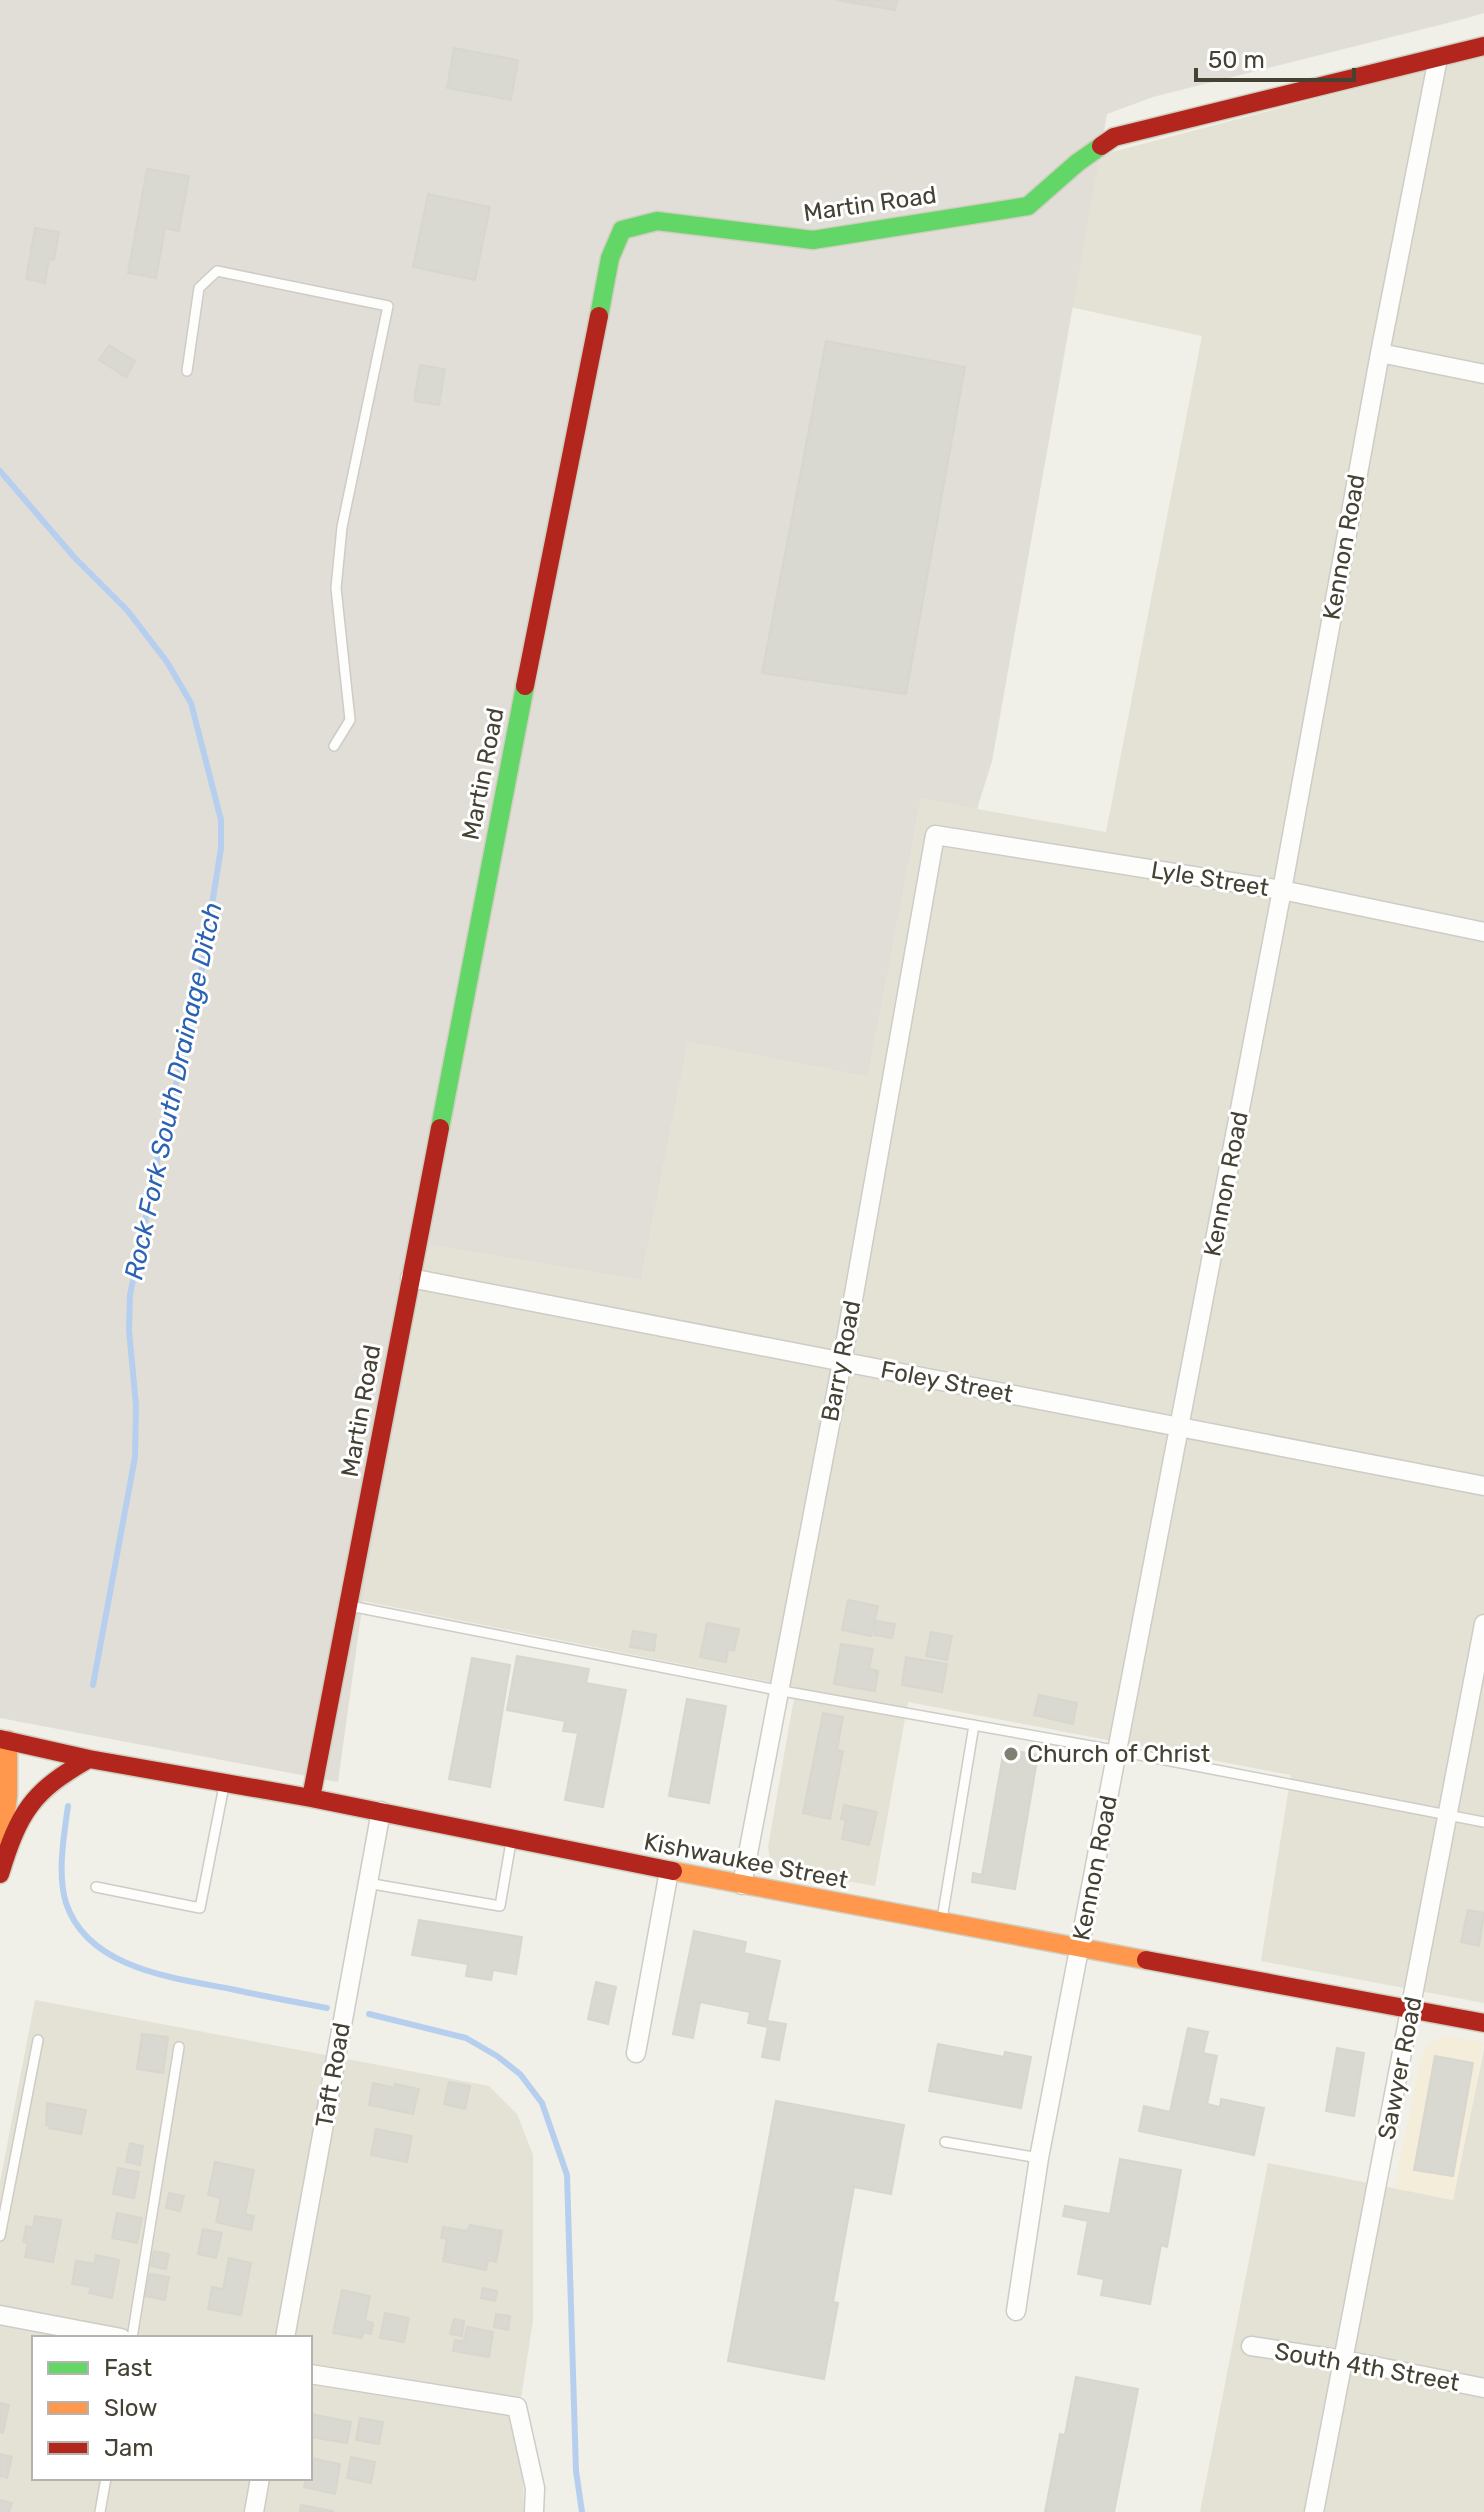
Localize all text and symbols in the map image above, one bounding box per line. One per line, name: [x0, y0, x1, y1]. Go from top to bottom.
scale bar: [1196, 32, 1354, 82]
text: 50 m: [1208, 46, 1265, 74]
street label: Martin Road: [802, 181, 938, 227]
street label: Kennon Road: [1317, 472, 1371, 622]
street label: Martin Road: [456, 706, 510, 842]
street label: Lyle Street: [1149, 856, 1271, 902]
water label: Rock Fork South Drainage Ditch: [118, 899, 229, 1283]
street label: Kennon Road: [1198, 1109, 1254, 1259]
street label: Barry Road: [816, 1298, 866, 1424]
street label: Martin Road: [336, 1343, 386, 1479]
street label: Foley Street: [878, 1355, 1016, 1409]
place label: Church of Christ: [1027, 1740, 1210, 1768]
marker: Church of Christ: [1002, 1745, 1020, 1763]
street label: Kennon Road: [1067, 1793, 1123, 1943]
street label: Kishwaukee Street: [642, 1827, 850, 1895]
street label: Sawyer Road: [1372, 1994, 1428, 2142]
street label: Taft Road: [310, 2020, 356, 2130]
legend: [32, 2336, 312, 2480]
street label: South 4th Street: [1272, 2337, 1462, 2397]
text: Fast: [104, 2354, 152, 2382]
text: Slow: [104, 2394, 157, 2422]
text: Jam: [104, 2434, 154, 2462]

